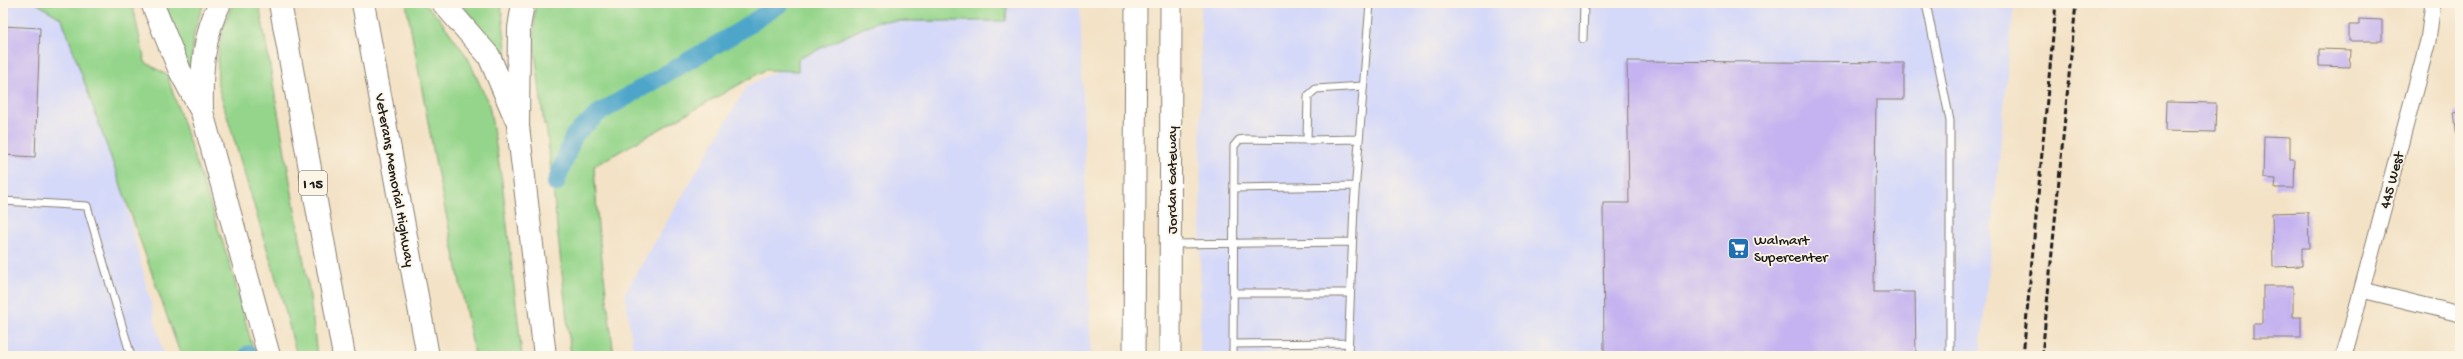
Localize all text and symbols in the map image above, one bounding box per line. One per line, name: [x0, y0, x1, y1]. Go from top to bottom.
street label: Veterans Memorial Highway: [370, 91, 418, 269]
street label: Jordan Gateway: [1164, 125, 1182, 234]
street label: 445 West: [2377, 148, 2410, 211]
road number: I 15: [299, 171, 327, 195]
place label: Walmart Supercenter: [1754, 232, 1829, 267]
supermarket icon: Walmart Supercenter: [1726, 235, 1752, 261]

